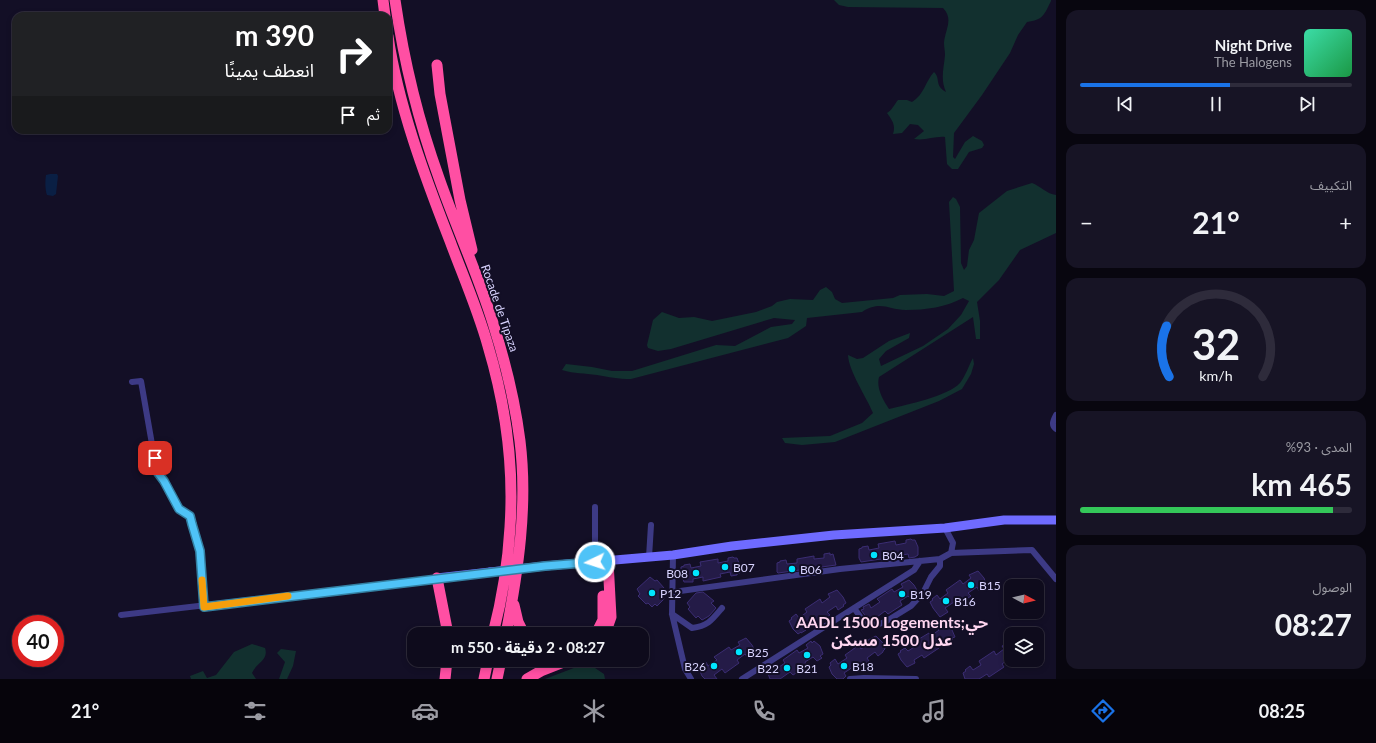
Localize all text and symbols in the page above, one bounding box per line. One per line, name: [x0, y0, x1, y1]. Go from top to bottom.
text: 390 m: [235, 18, 314, 52]
icon: right: [328, 28, 380, 80]
text: Night Drive: [1215, 36, 1292, 54]
text: The Halogens: [1214, 54, 1292, 70]
text: انعطف يمينًا: [224, 59, 314, 81]
icon: previous: [1114, 93, 1136, 115]
icon: pause: [1205, 93, 1227, 115]
icon: next: [1296, 93, 1318, 115]
icon: arrive: [337, 104, 359, 126]
text: ثم: [367, 105, 380, 123]
text: التكييف: [1310, 177, 1352, 193]
text: 21°: [1192, 204, 1240, 240]
text: −: [1080, 209, 1093, 236]
text: +: [1339, 209, 1352, 236]
street label: Rocade de Tipaza: [478, 262, 522, 354]
text: 32: [1192, 319, 1240, 369]
text: km/h: [1199, 367, 1233, 384]
text: المدى · 93%: [1286, 439, 1352, 455]
pin: [138, 441, 172, 475]
icon: arrive: [144, 447, 166, 469]
text: 465 km: [1251, 466, 1352, 502]
position arrow: [574, 541, 616, 583]
place label: B04: [882, 548, 904, 563]
marker: B04: [869, 550, 879, 560]
place label: B07: [733, 560, 755, 575]
marker: B07: [720, 562, 730, 572]
place label: B06: [800, 562, 822, 577]
marker: B06: [787, 564, 797, 574]
place label: B08: [666, 566, 688, 581]
marker: B08: [691, 568, 701, 578]
place label: B15: [979, 578, 1001, 593]
north arrow: [1004, 579, 1044, 619]
map controls: [1004, 579, 1044, 667]
text: الوصول: [1312, 579, 1352, 595]
marker: B15: [966, 580, 976, 590]
place label: P12: [660, 586, 681, 601]
place label: B19: [910, 587, 932, 602]
marker: P12: [647, 588, 657, 598]
marker: B19: [897, 589, 907, 599]
place label: B16: [954, 594, 976, 609]
marker: B16: [941, 596, 951, 606]
text: 08:27: [1275, 606, 1352, 642]
district label: AADL 1500 Logements;حي عدل 1500 مسكن: [795, 612, 988, 650]
speed limit sign: 40: [12, 615, 64, 667]
button: layers: [1004, 627, 1044, 667]
text: 08:27 · 2 دقيقة · 550 m: [451, 638, 605, 656]
place label: B25: [747, 645, 769, 660]
marker: B25: [734, 647, 744, 657]
marker: B21: [802, 650, 812, 660]
place label: B26: [684, 659, 706, 674]
place label: B18: [852, 659, 874, 674]
marker: B26: [709, 661, 719, 671]
place label: B22: [757, 661, 779, 676]
place label: B21: [796, 661, 818, 676]
marker: B18: [839, 661, 849, 671]
marker: B22: [782, 663, 792, 673]
icon: filters: [241, 697, 269, 725]
icon: car: [411, 697, 439, 725]
icon: climate: [580, 697, 608, 725]
icon: phone: [750, 697, 778, 725]
icon: music: [920, 697, 948, 725]
icon: directions: [1089, 697, 1117, 725]
text: 21°: [71, 700, 99, 722]
text: 08:25: [1259, 700, 1305, 722]

